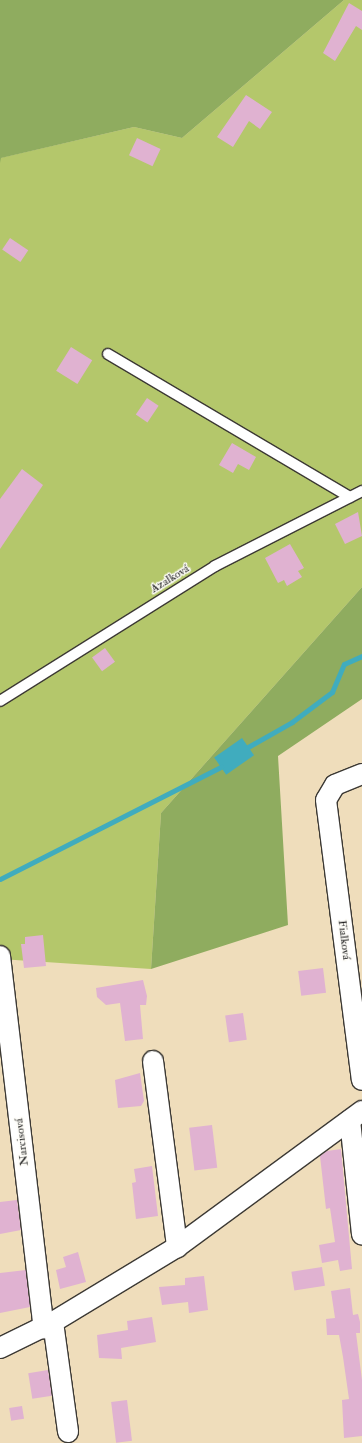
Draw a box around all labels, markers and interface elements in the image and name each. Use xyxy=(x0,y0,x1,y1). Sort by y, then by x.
street label: Azalková xyxy=(148,562,192,596)
street label: Fialková xyxy=(334,919,354,961)
street label: Narcisová xyxy=(12,1117,32,1167)

